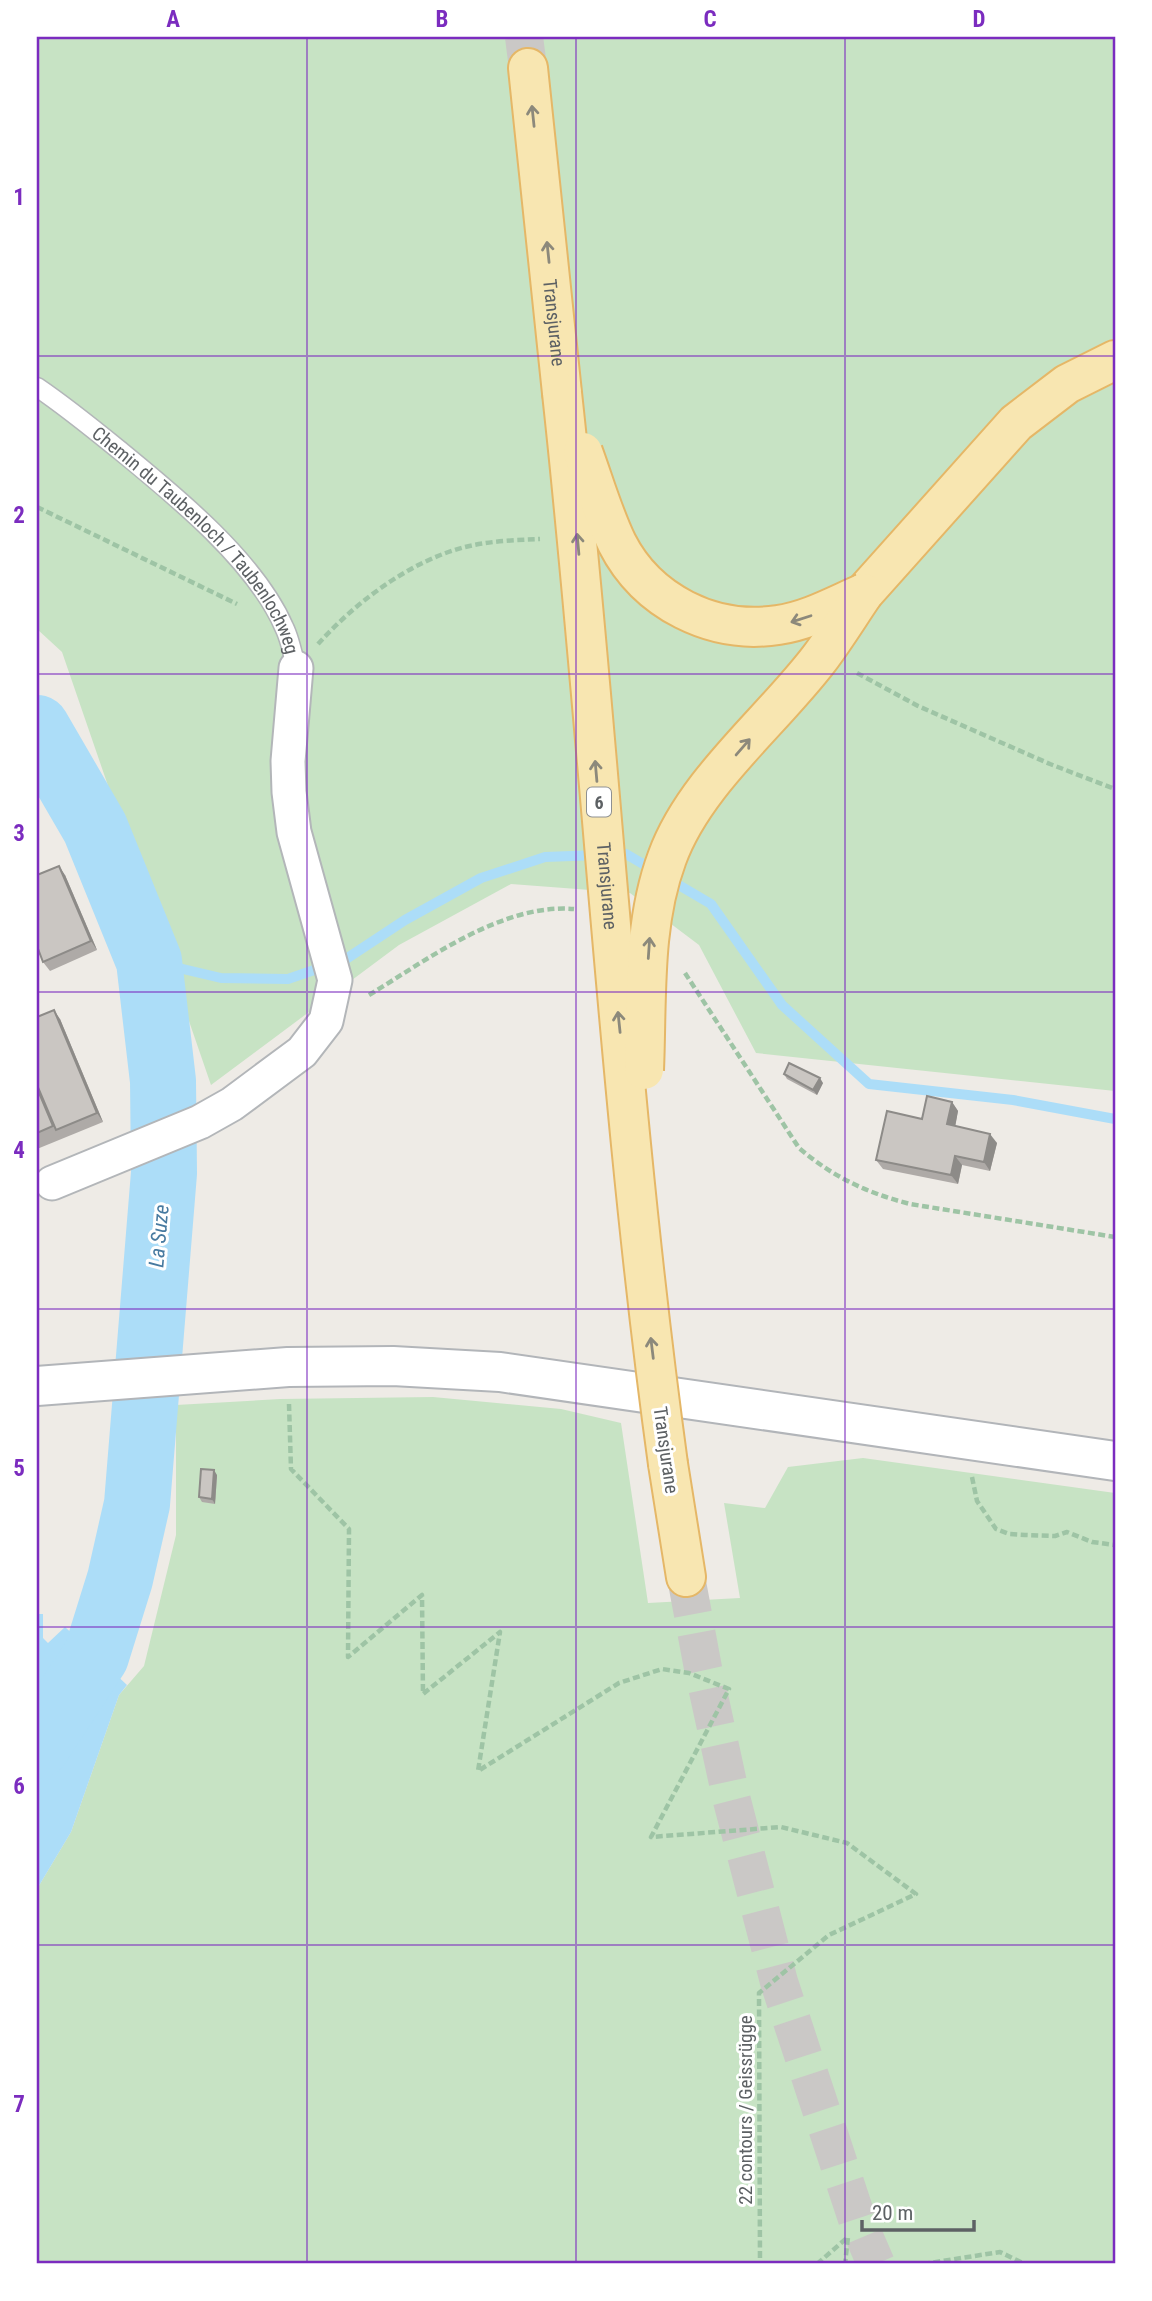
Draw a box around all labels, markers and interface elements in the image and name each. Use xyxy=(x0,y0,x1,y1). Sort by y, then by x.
text: A xyxy=(166,6,180,33)
text: B xyxy=(436,6,448,33)
text: C xyxy=(703,6,717,33)
text: D xyxy=(973,6,986,33)
one-way arrow xyxy=(526,105,539,128)
text: 1 xyxy=(13,184,25,211)
one-way arrow xyxy=(541,241,554,263)
street label: Transjurane xyxy=(539,278,571,368)
street label: Chemin du Taubenloch / Taubenlochweg xyxy=(88,421,304,656)
text: 2 xyxy=(13,502,25,529)
one-way arrow xyxy=(571,534,584,556)
one-way arrow xyxy=(790,613,812,626)
one-way arrow xyxy=(735,738,751,756)
one-way arrow xyxy=(589,760,602,783)
road number: 6 xyxy=(587,788,611,816)
text: 3 xyxy=(13,820,25,847)
street label: Transjurane xyxy=(592,841,623,931)
one-way arrow xyxy=(643,937,656,960)
one-way arrow xyxy=(613,1011,626,1034)
text: 4 xyxy=(13,1137,25,1164)
water label: La Suze xyxy=(144,1204,174,1268)
one-way arrow xyxy=(646,1337,659,1360)
street label: Transjurane xyxy=(649,1405,684,1495)
text: 5 xyxy=(13,1455,25,1482)
text: 6 xyxy=(13,1773,25,1800)
street label: 22 contours / Geissrügge xyxy=(734,2015,757,2205)
text: 7 xyxy=(13,2091,25,2118)
scale bar xyxy=(862,2189,974,2233)
text: 20 m xyxy=(872,2201,913,2225)

